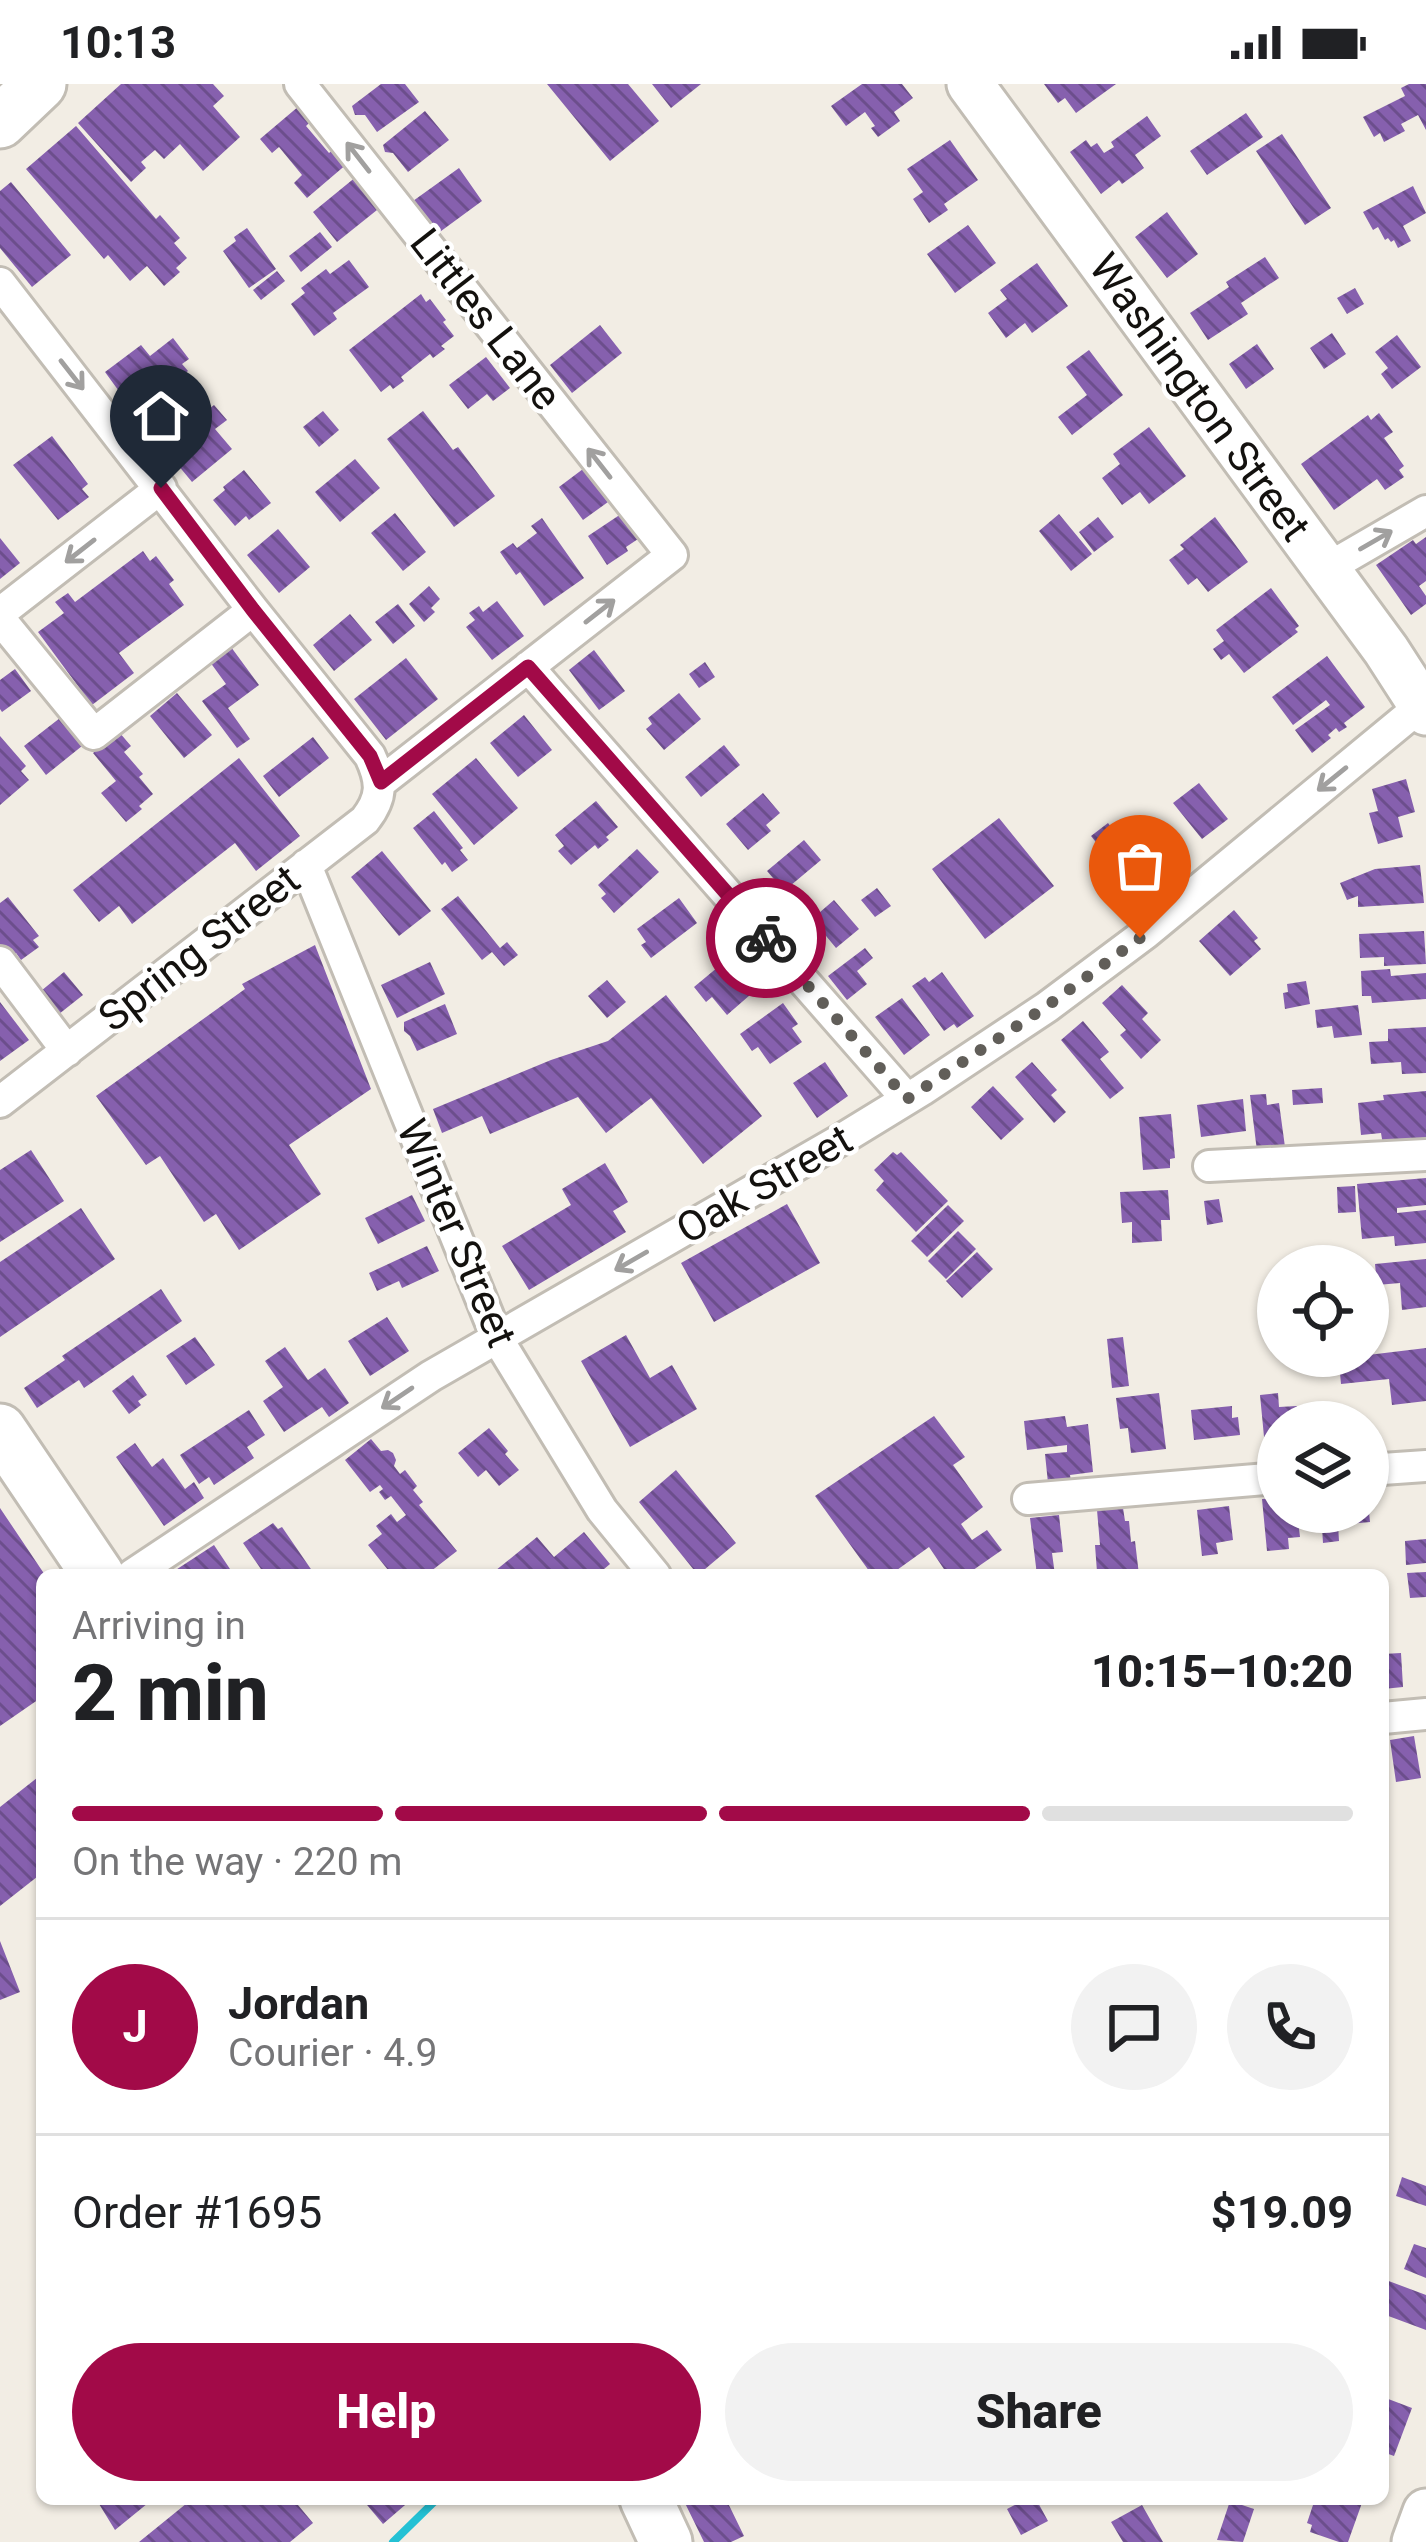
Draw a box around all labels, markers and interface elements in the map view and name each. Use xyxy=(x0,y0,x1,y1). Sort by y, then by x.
text: 10:13 xyxy=(60,16,176,69)
one-way arrow xyxy=(345,141,372,173)
street label: Littles Lane xyxy=(400,219,572,419)
street label: Washington Street xyxy=(1079,244,1321,550)
one-way arrow xyxy=(58,358,85,390)
pin xyxy=(110,365,212,488)
icon: home xyxy=(128,383,194,449)
one-way arrow xyxy=(586,447,613,479)
one-way arrow xyxy=(1358,527,1393,551)
one-way arrow xyxy=(65,537,97,564)
one-way arrow xyxy=(583,599,616,624)
one-way arrow xyxy=(1316,765,1348,792)
pin xyxy=(1089,815,1191,938)
icon: bag xyxy=(1107,833,1173,899)
street label: Spring Street xyxy=(89,855,309,1041)
courier xyxy=(706,878,826,998)
icon: bike xyxy=(733,905,799,971)
street label: Winter Street xyxy=(387,1112,527,1354)
street label: Oak Street xyxy=(668,1114,860,1254)
map controls xyxy=(1257,1245,1389,1533)
button: locate xyxy=(1257,1245,1389,1377)
one-way arrow xyxy=(614,1249,649,1273)
one-way arrow xyxy=(381,1386,415,1411)
button: layers xyxy=(1257,1401,1389,1533)
text: Arriving in xyxy=(72,1603,246,1649)
text: 10:15–10:20 xyxy=(1091,1645,1353,1698)
text: 2 min xyxy=(72,1648,269,1739)
text: On the way · 220 m xyxy=(72,1839,403,1885)
button: chat xyxy=(1071,1964,1197,2090)
button: phone xyxy=(1227,1964,1353,2090)
text: Jordan xyxy=(228,1977,369,2030)
text: J xyxy=(122,2000,148,2053)
text: Courier · 4.9 xyxy=(228,2030,437,2076)
text: Order #1695 xyxy=(72,2186,322,2239)
text: $19.09 xyxy=(1211,2186,1353,2239)
button: Help xyxy=(72,2343,701,2481)
button: Share xyxy=(725,2343,1353,2481)

